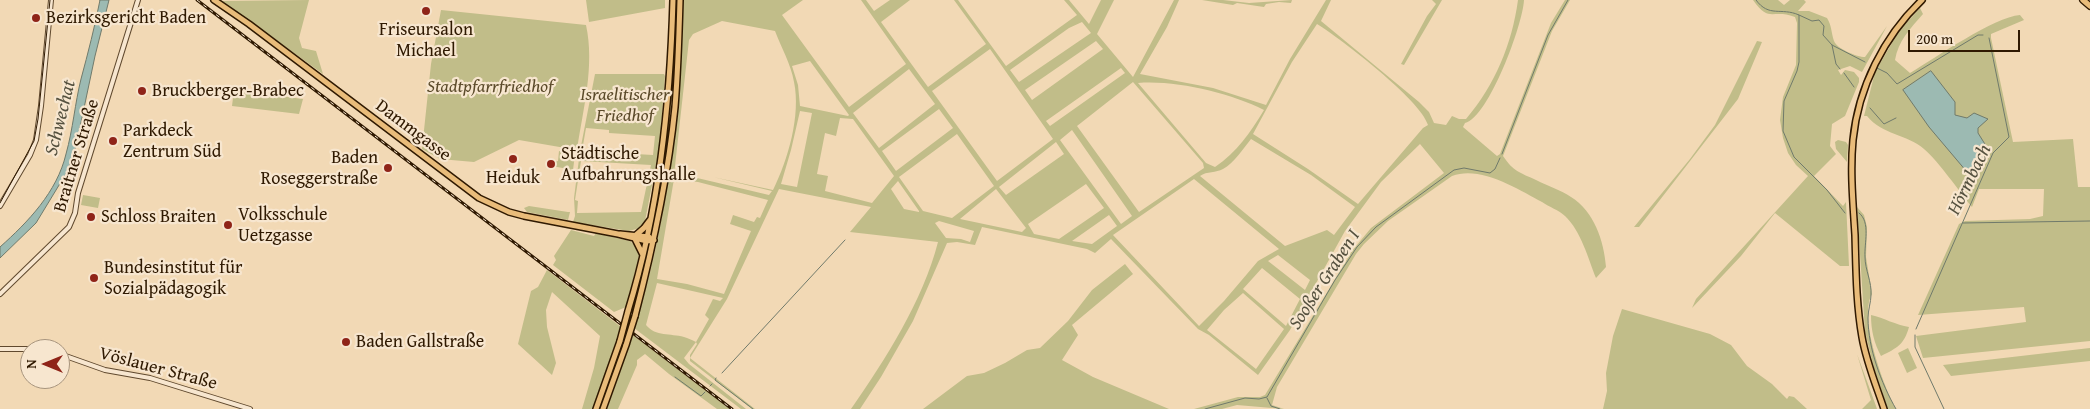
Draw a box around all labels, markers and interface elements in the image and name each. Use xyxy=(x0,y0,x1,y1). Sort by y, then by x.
marker: Friseursalon Michael xyxy=(420,5,432,17)
place label: Bezirksgericht Baden xyxy=(46,7,206,29)
marker: Bezirksgericht Baden xyxy=(30,12,42,24)
place label: Friseursalon Michael xyxy=(379,19,473,62)
scale bar xyxy=(1910,20,2022,52)
text: 200 m xyxy=(1916,28,1953,49)
park label: Stadtpfarrfriedhof xyxy=(427,76,553,98)
water label: Schwechat xyxy=(41,78,81,158)
place label: Bruckberger-Brabec xyxy=(152,80,304,102)
park label: Israelitischer Friedhof xyxy=(580,84,670,126)
marker: Bruckberger-Brabec xyxy=(136,85,148,97)
street label: Dammgasse xyxy=(371,96,455,166)
street label: Braitner Straße xyxy=(50,97,104,215)
place label: Parkdeck Zentrum Süd xyxy=(123,120,221,162)
marker: Parkdeck Zentrum Süd xyxy=(107,135,119,147)
water label: Hörmbach xyxy=(1943,141,1997,219)
place label: Städtische Aufbahrungshalle xyxy=(561,143,696,186)
place label: Baden Roseggerstraße xyxy=(261,147,378,190)
marker: Heiduk xyxy=(507,153,519,165)
marker: Städtische Aufbahrungshalle xyxy=(545,158,557,170)
marker: Baden Roseggerstraße xyxy=(382,162,394,174)
place label: Heiduk xyxy=(486,167,540,189)
place label: Volksschule Uetzgasse xyxy=(238,204,327,246)
place label: Schloss Braiten xyxy=(101,206,216,228)
marker: Schloss Braiten xyxy=(85,211,97,223)
marker: Volksschule Uetzgasse xyxy=(222,219,234,231)
water label: Sooßer Graben I xyxy=(1284,226,1366,334)
place label: Bundesinstitut für Sozialpädagogik xyxy=(104,257,242,300)
marker: Bundesinstitut für Sozialpädagogik xyxy=(88,272,100,284)
place label: Baden Gallstraße xyxy=(356,331,484,353)
marker: Baden Gallstraße xyxy=(340,336,352,348)
north arrow xyxy=(20,339,70,389)
street label: Vöslauer Straße xyxy=(97,343,219,395)
text: N xyxy=(21,359,41,369)

